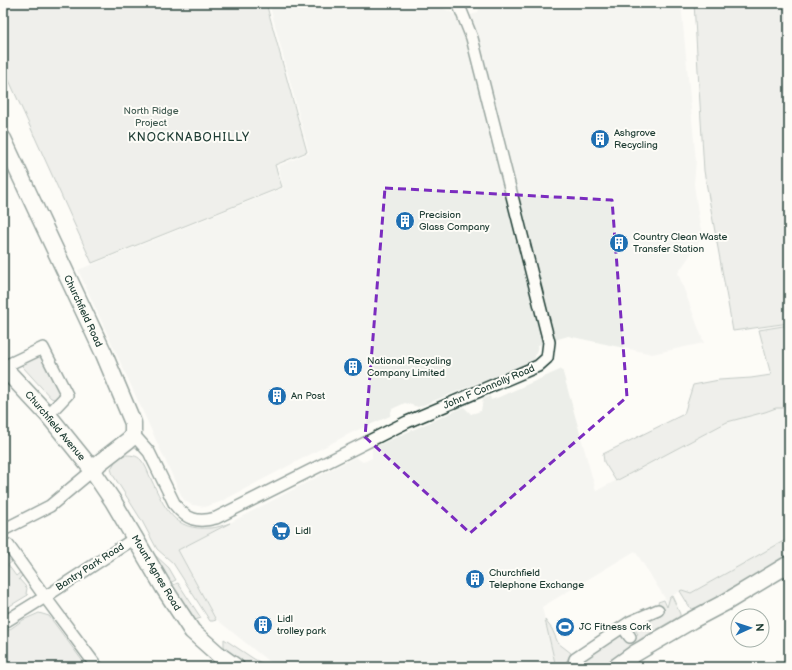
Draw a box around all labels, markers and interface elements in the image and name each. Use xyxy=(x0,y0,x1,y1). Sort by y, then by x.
park label: North Ridge Project xyxy=(123,105,179,129)
place label: Ashgrove Recycling xyxy=(614,127,658,151)
building icon: Ashgrove Recycling xyxy=(589,128,611,150)
district label: KNOCKNABOHILLY xyxy=(128,130,250,145)
place label: Precision Glass Company xyxy=(419,209,490,233)
building icon: Precision Glass Company xyxy=(394,210,416,232)
place label: Country Clean Waste Transfer Station xyxy=(633,231,727,255)
building icon: Country Clean Waste Transfer Station xyxy=(608,232,630,254)
street label: Churchfield Road xyxy=(61,273,105,349)
place label: National Recycling Company Limited xyxy=(367,355,452,379)
building icon: National Recycling Company Limited xyxy=(342,356,364,378)
street label: John F Connolly Road xyxy=(441,362,537,412)
building icon: An Post xyxy=(266,385,288,407)
street label: Churchfield Avenue xyxy=(22,389,88,463)
place label: An Post xyxy=(291,390,325,402)
supermarket icon: Lidl xyxy=(270,520,292,542)
place label: Lidl xyxy=(295,525,311,537)
street label: Mount Agnes Road xyxy=(129,533,183,613)
street label: Bantry Park Road xyxy=(54,540,127,594)
place label: Churchfield Telephone Exchange xyxy=(489,567,584,591)
building icon: Churchfield Telephone Exchange xyxy=(464,568,486,590)
north arrow xyxy=(730,608,770,648)
place label: Lidl trolley park xyxy=(277,613,326,637)
building icon: Lidl trolley park xyxy=(252,614,274,636)
sports icon: JC Fitness Cork xyxy=(554,616,576,638)
place label: JC Fitness Cork xyxy=(579,621,651,633)
text: N xyxy=(753,623,766,632)

